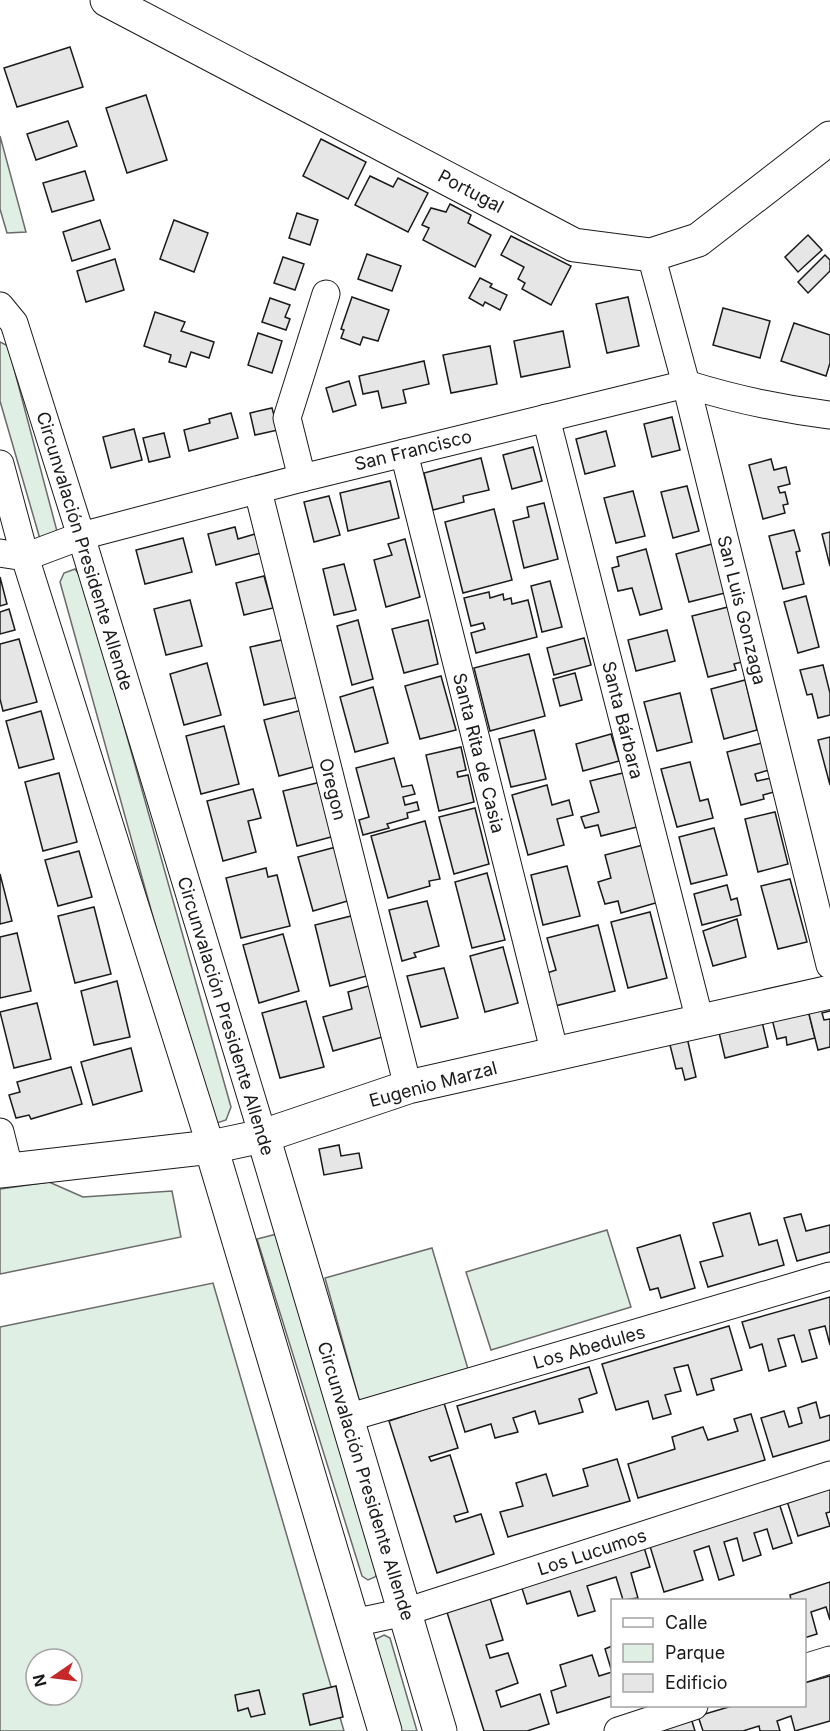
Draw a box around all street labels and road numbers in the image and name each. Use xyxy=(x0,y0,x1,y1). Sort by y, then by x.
street label: Portugal xyxy=(435,165,507,217)
street label: Circunvalación Presidente Allende xyxy=(32,409,138,693)
street label: San Francisco xyxy=(352,425,474,475)
street label: San Luis Gonzaga xyxy=(713,533,771,687)
street label: Santa Bárbara xyxy=(598,659,648,781)
street label: Santa Rita de Casia xyxy=(449,671,509,835)
street label: Oregon xyxy=(315,756,351,822)
street label: Circunvalación Presidente Allende xyxy=(173,874,279,1158)
street label: Eugenio Marzal xyxy=(367,1057,499,1111)
street label: Los Abedules xyxy=(531,1321,647,1373)
street label: Circunvalación Presidente Allende xyxy=(313,1339,419,1623)
street label: Los Lucumos xyxy=(535,1525,649,1579)

